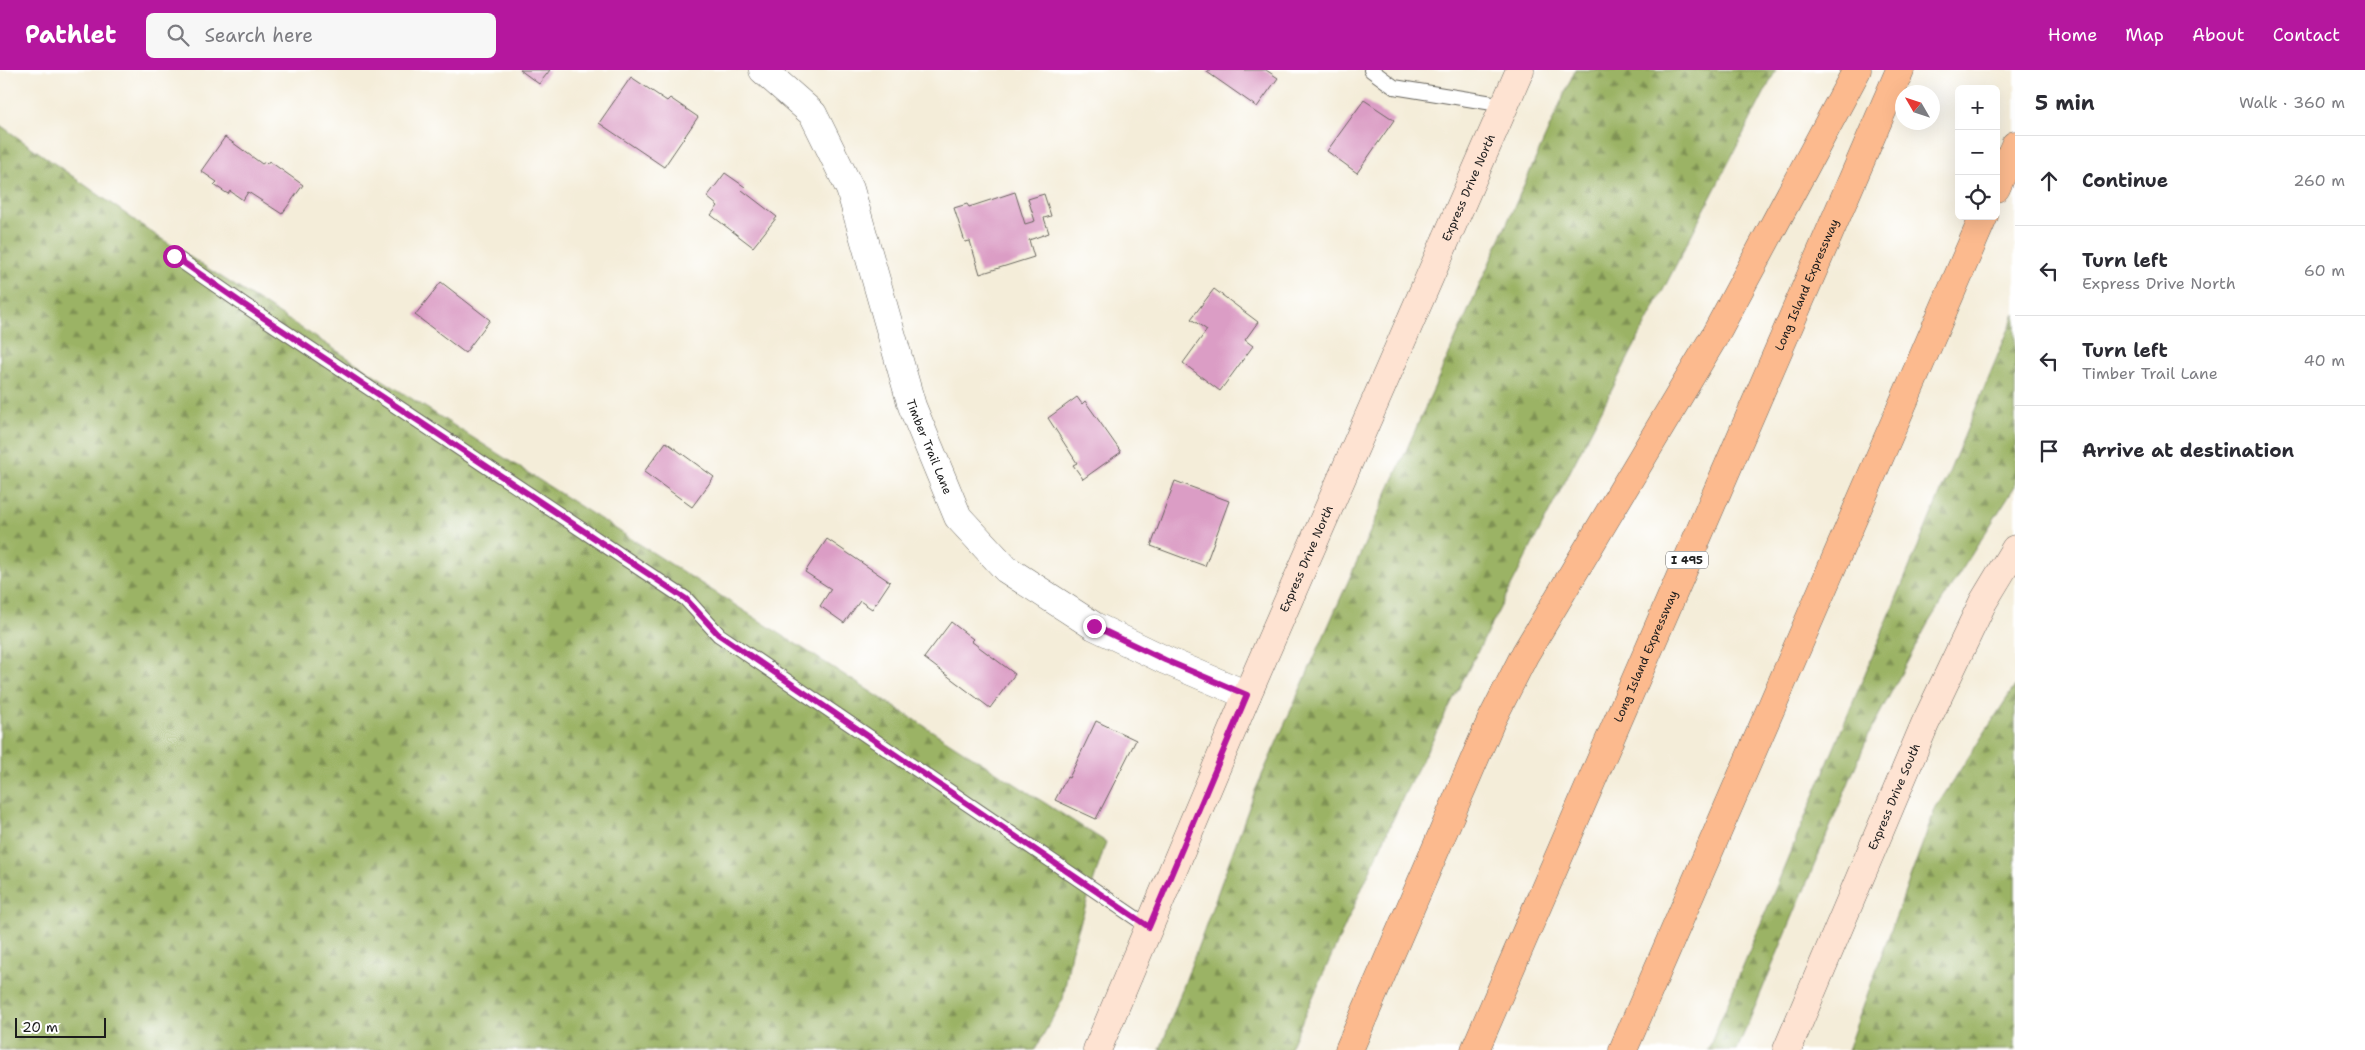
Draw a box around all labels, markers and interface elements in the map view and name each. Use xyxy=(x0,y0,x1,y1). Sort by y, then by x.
search box xyxy=(146,13,496,58)
text: Pathlet xyxy=(25,19,116,51)
icon: search xyxy=(164,21,192,49)
text: Search here xyxy=(204,23,313,48)
text: Home xyxy=(2048,23,2097,47)
text: Map xyxy=(2125,23,2164,47)
text: About xyxy=(2192,23,2245,47)
text: Contact xyxy=(2273,23,2340,47)
north arrow xyxy=(1895,85,1940,130)
map controls xyxy=(1955,85,2000,220)
button: + xyxy=(1955,85,2000,130)
text: 5 min xyxy=(2035,89,2095,117)
text: Walk · 360 m xyxy=(2239,92,2345,113)
button: − xyxy=(1955,130,2000,175)
street label: Express Drive North xyxy=(1438,132,1499,244)
icon: ahead xyxy=(2035,167,2063,195)
text: Continue xyxy=(2082,168,2168,193)
text: 260 m xyxy=(2293,170,2345,191)
button: locate xyxy=(1955,175,2000,220)
street label: Long Island Expressway xyxy=(1771,216,1843,353)
route start xyxy=(163,245,186,268)
text: Turn left xyxy=(2082,248,2168,273)
icon: left xyxy=(2035,257,2063,285)
text: 60 m xyxy=(2304,260,2345,281)
text: Express Drive North xyxy=(2082,273,2236,294)
text: Turn left xyxy=(2082,338,2168,363)
icon: left xyxy=(2035,347,2063,375)
text: 40 m xyxy=(2303,350,2345,371)
text: Timber Trail Lane xyxy=(2082,363,2218,384)
street label: Timber Trail Lane xyxy=(902,397,956,497)
icon: arrive xyxy=(2035,437,2063,465)
text: Arrive at destination xyxy=(2082,438,2294,463)
street label: Express Drive North xyxy=(1276,503,1337,615)
road number: I 495 xyxy=(1666,552,1708,568)
street label: Long Island Expressway xyxy=(1610,588,1681,725)
route end xyxy=(1083,615,1106,638)
street label: Express Drive South xyxy=(1864,741,1924,853)
scale bar xyxy=(15,1015,106,1038)
text: 20 m xyxy=(22,1018,58,1036)

